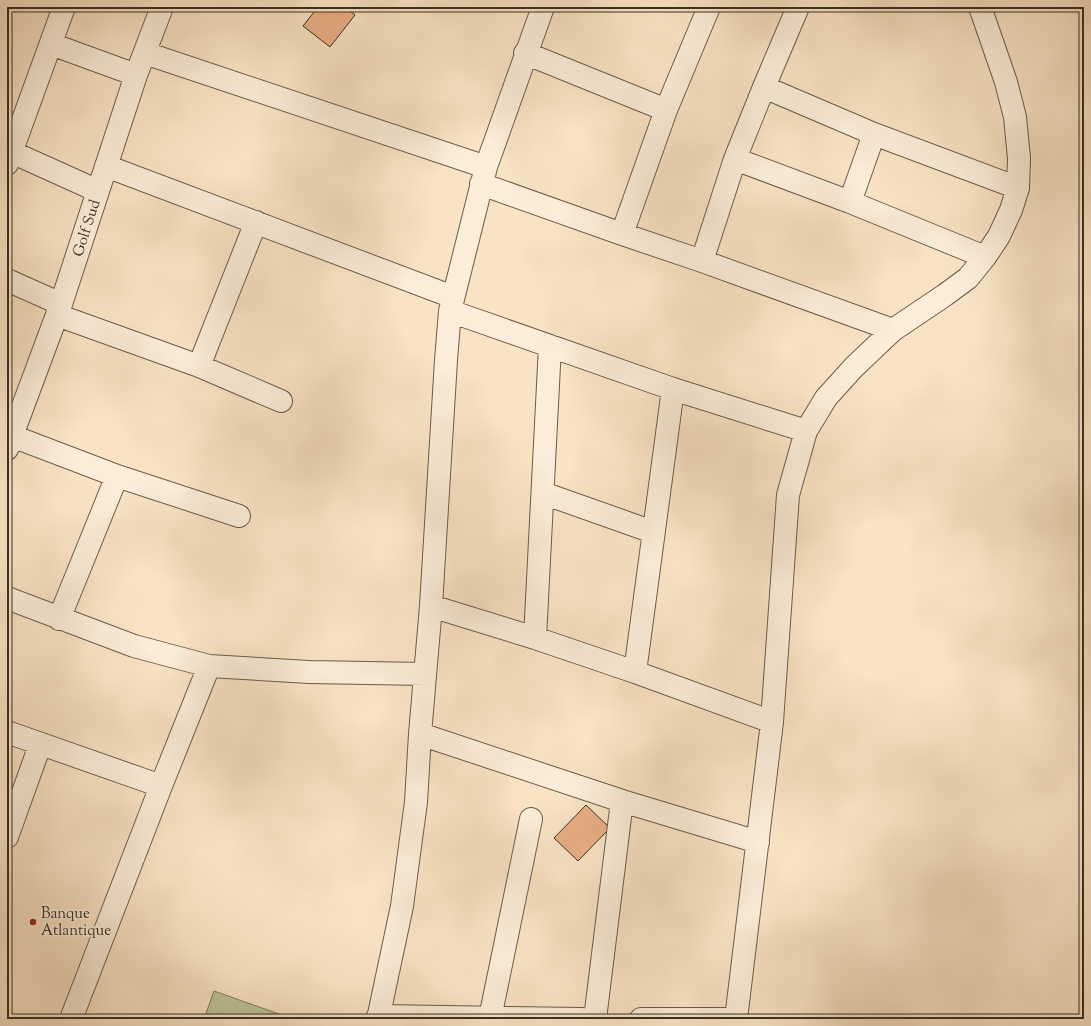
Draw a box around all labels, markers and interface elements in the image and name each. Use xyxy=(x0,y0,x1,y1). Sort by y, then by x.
street label: Golf Sud xyxy=(68,197,107,260)
place label: Banque Atlantique xyxy=(41,904,111,942)
marker: Banque Atlantique xyxy=(28,917,38,927)

